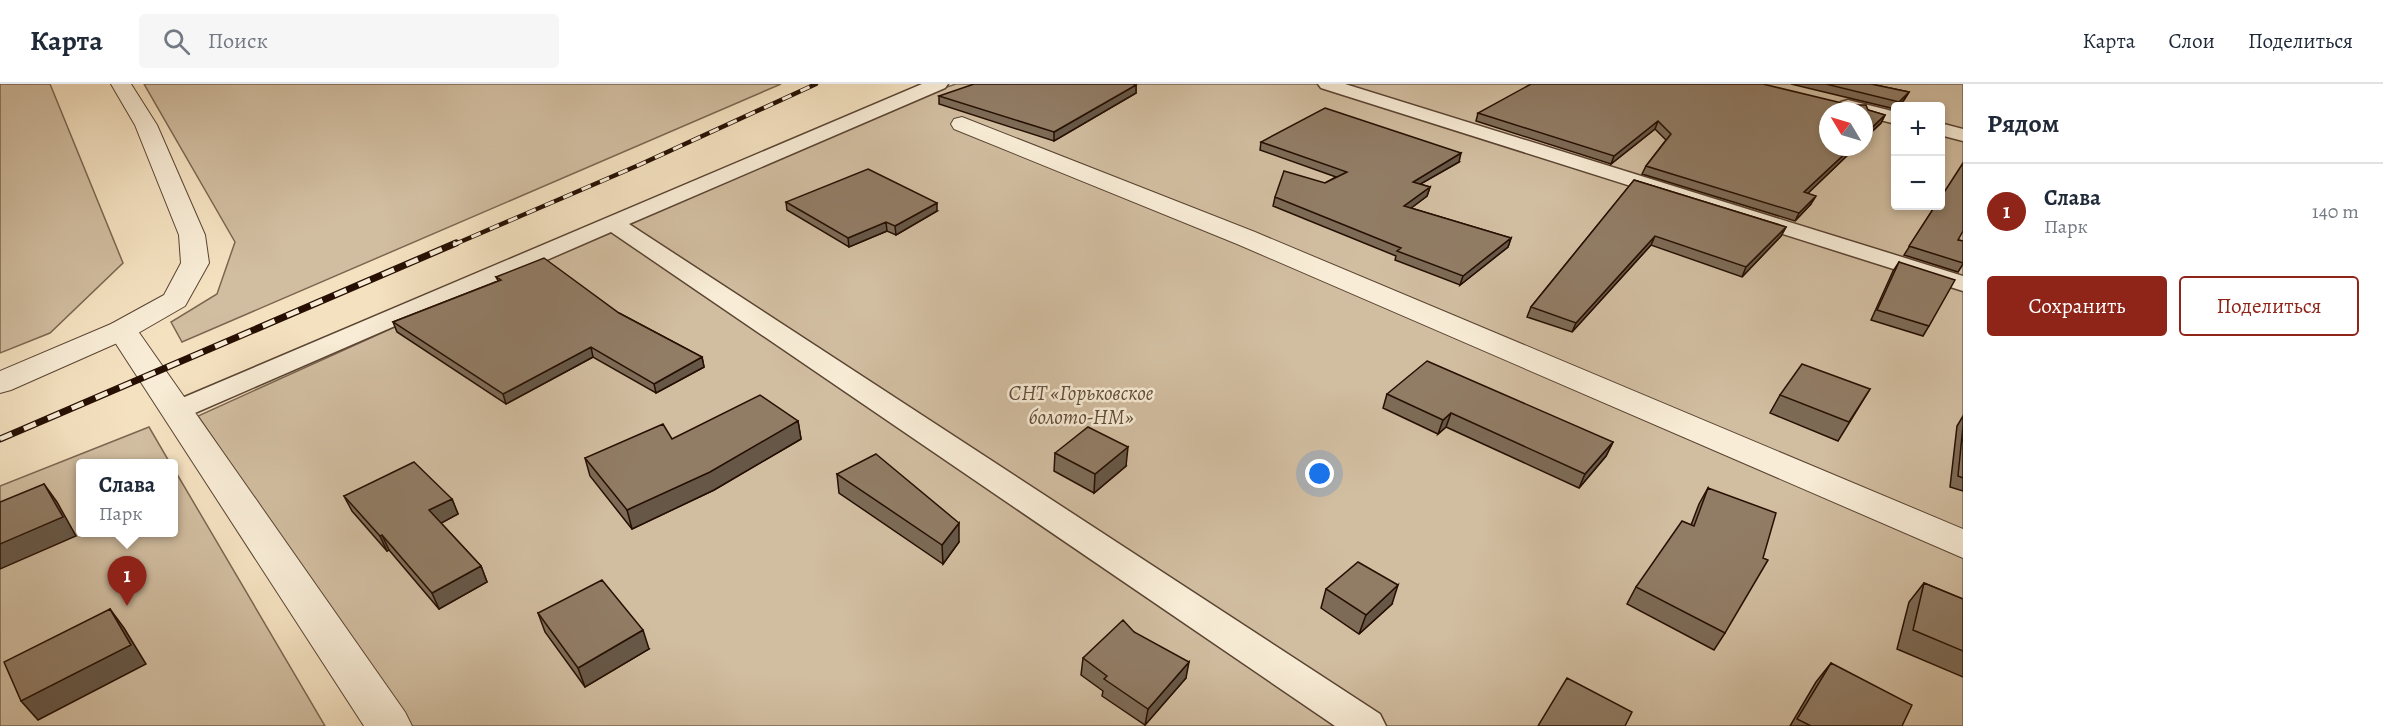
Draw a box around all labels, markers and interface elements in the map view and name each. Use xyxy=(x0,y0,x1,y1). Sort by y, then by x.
search box xyxy=(139,14,559,68)
text: Карта xyxy=(30,22,103,60)
icon: search xyxy=(160,25,193,58)
text: Поиск xyxy=(208,26,268,56)
text: Карта xyxy=(2082,27,2135,55)
text: Слои xyxy=(2168,27,2215,55)
text: Поделиться xyxy=(2248,27,2353,55)
north arrow xyxy=(1819,102,1873,156)
map controls xyxy=(1891,102,1945,210)
button: + xyxy=(1891,102,1945,156)
text: Рядом xyxy=(1987,106,2059,141)
button: − xyxy=(1891,156,1945,210)
text: Слава xyxy=(2044,183,2101,213)
text: 1 xyxy=(2003,198,2010,225)
text: 140 m xyxy=(2312,198,2359,225)
text: Парк xyxy=(2044,213,2088,240)
button: Сохранить xyxy=(1987,276,2167,336)
button: Поделиться xyxy=(2179,276,2359,336)
park label: СНТ «Горьковское болото-НМ» xyxy=(1009,379,1154,431)
popup xyxy=(76,459,178,537)
your location xyxy=(1305,459,1334,488)
text: Слава xyxy=(99,470,155,500)
text: Парк xyxy=(99,500,143,527)
pin: 1 xyxy=(108,556,146,606)

